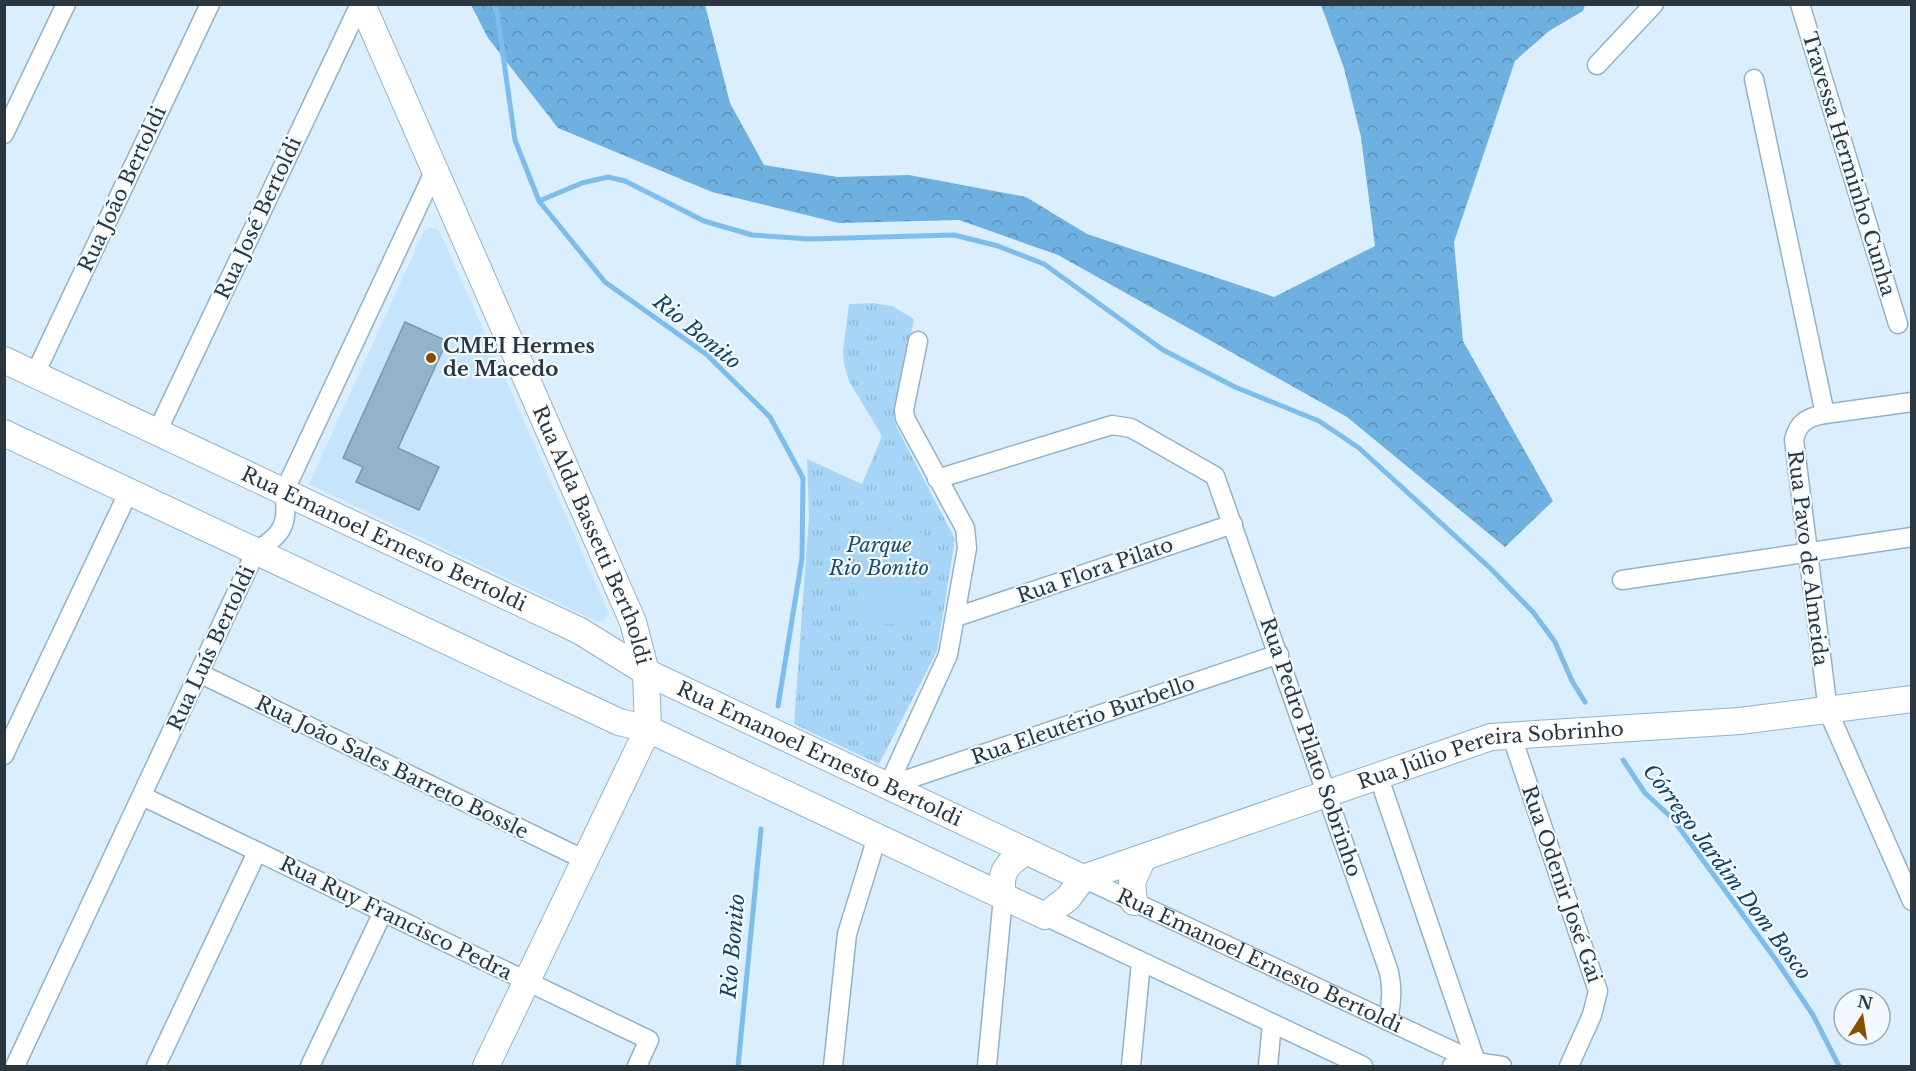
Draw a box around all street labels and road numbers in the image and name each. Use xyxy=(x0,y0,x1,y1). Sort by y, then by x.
street label: Travessa Herminho Cunha xyxy=(1797,29,1901,300)
street label: Rua João Bertoldi xyxy=(73,102,171,276)
street label: Rua José Bertoldi xyxy=(210,133,306,303)
street label: Rua Alda Bassetti Bertholdi xyxy=(528,402,656,667)
street label: Rua Pavo de Almeida xyxy=(1783,449,1833,668)
street label: Rua Emanoel Ernesto Bertoldi xyxy=(238,461,531,616)
street label: Rua Flora Pilato xyxy=(1014,532,1176,608)
street label: Rua Luís Bertoldi xyxy=(162,562,260,734)
street label: Rua Pedro Pilato Sobrinho xyxy=(1255,614,1367,880)
street label: Rua Eleutério Burbello xyxy=(968,670,1198,770)
street label: Rua Emanoel Ernesto Bertoldi xyxy=(673,676,966,831)
street label: Rua João Sales Barreto Bossle xyxy=(252,690,532,844)
street label: Rua Júlio Pereira Sobrinho xyxy=(1354,716,1624,794)
street label: Rua Odenir José Gai xyxy=(1517,782,1607,986)
street label: Rua Ruy Francisco Pedra xyxy=(276,851,517,985)
street label: Rua Emanoel Ernesto Bertoldi xyxy=(1113,884,1406,1038)

